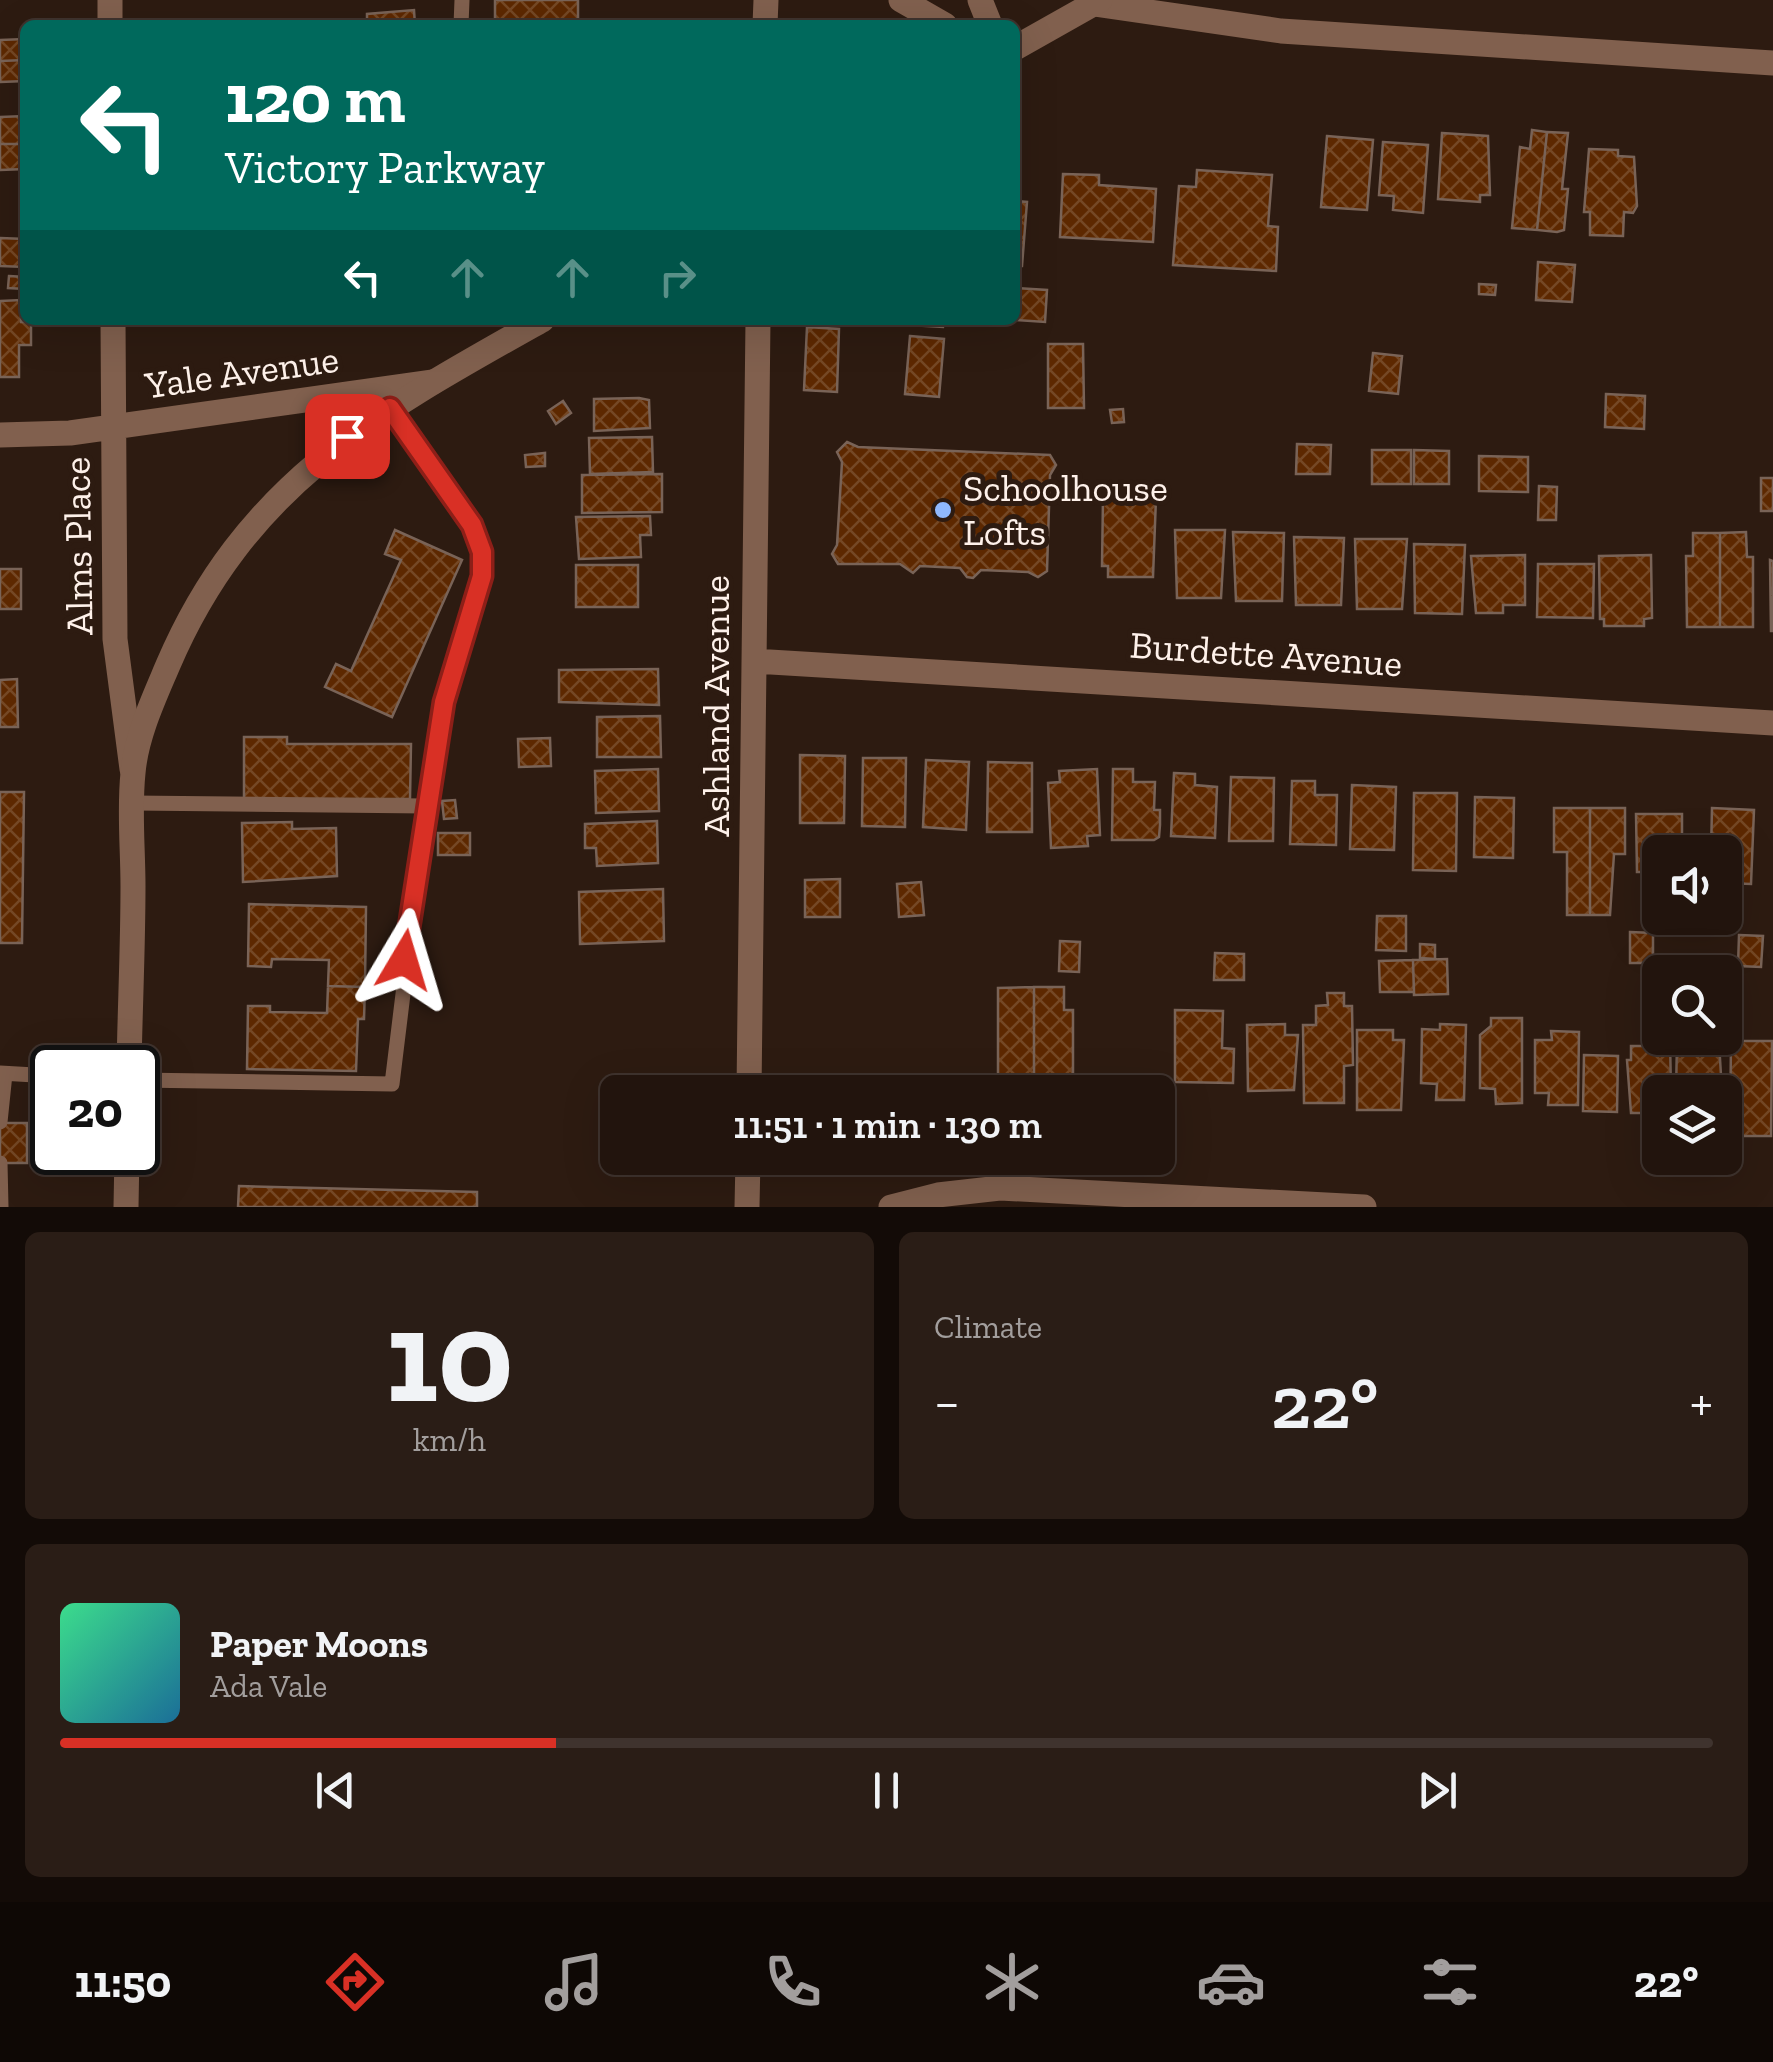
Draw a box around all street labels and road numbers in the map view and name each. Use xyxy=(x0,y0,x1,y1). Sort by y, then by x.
street label: Yale Avenue xyxy=(141,336,342,408)
street label: Alms Place xyxy=(53,456,103,636)
street label: Ashland Avenue xyxy=(693,575,739,837)
street label: Burdette Avenue xyxy=(1128,622,1404,686)

